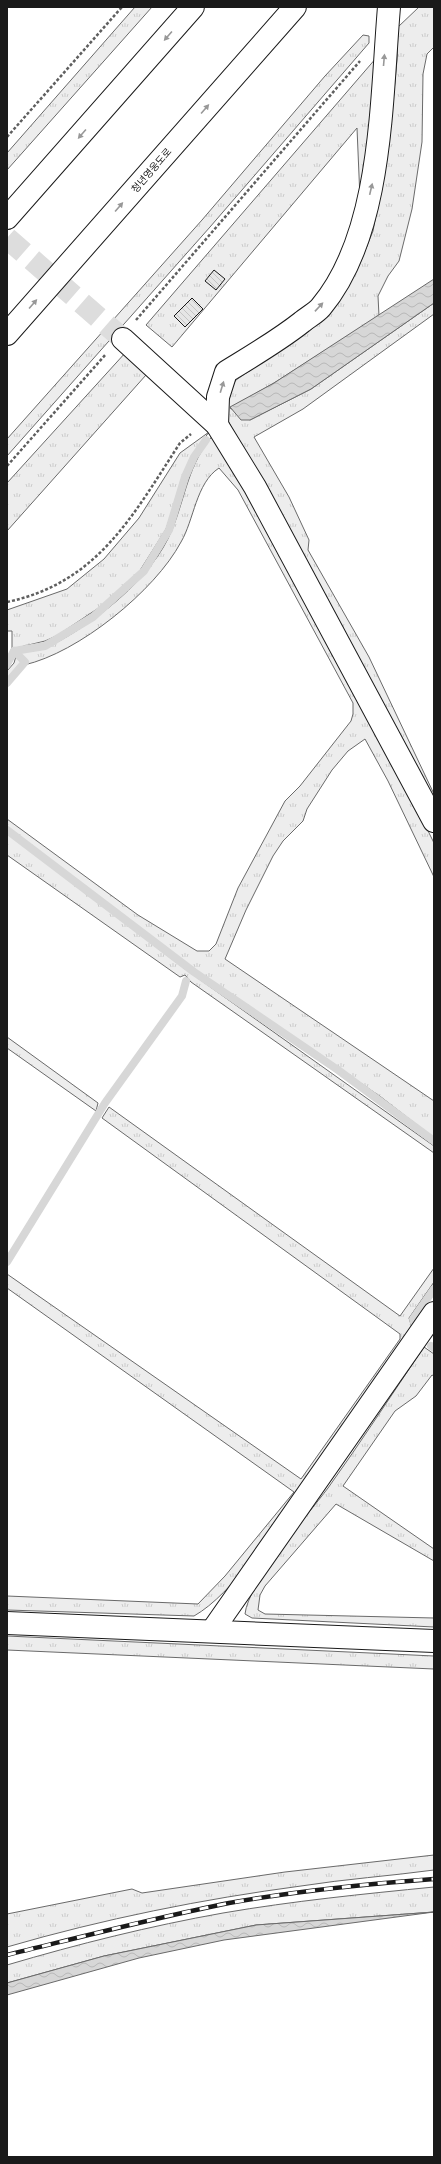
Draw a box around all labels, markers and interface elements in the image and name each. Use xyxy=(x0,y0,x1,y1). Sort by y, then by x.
one-way arrow xyxy=(163,31,172,41)
one-way arrow xyxy=(381,54,388,66)
one-way arrow xyxy=(200,104,209,115)
one-way arrow xyxy=(77,128,86,139)
street label: 청년영웅도로 xyxy=(128,145,174,195)
one-way arrow xyxy=(368,183,374,195)
one-way arrow xyxy=(114,202,123,212)
one-way arrow xyxy=(28,299,37,310)
one-way arrow xyxy=(315,302,324,312)
one-way arrow xyxy=(219,381,225,393)

